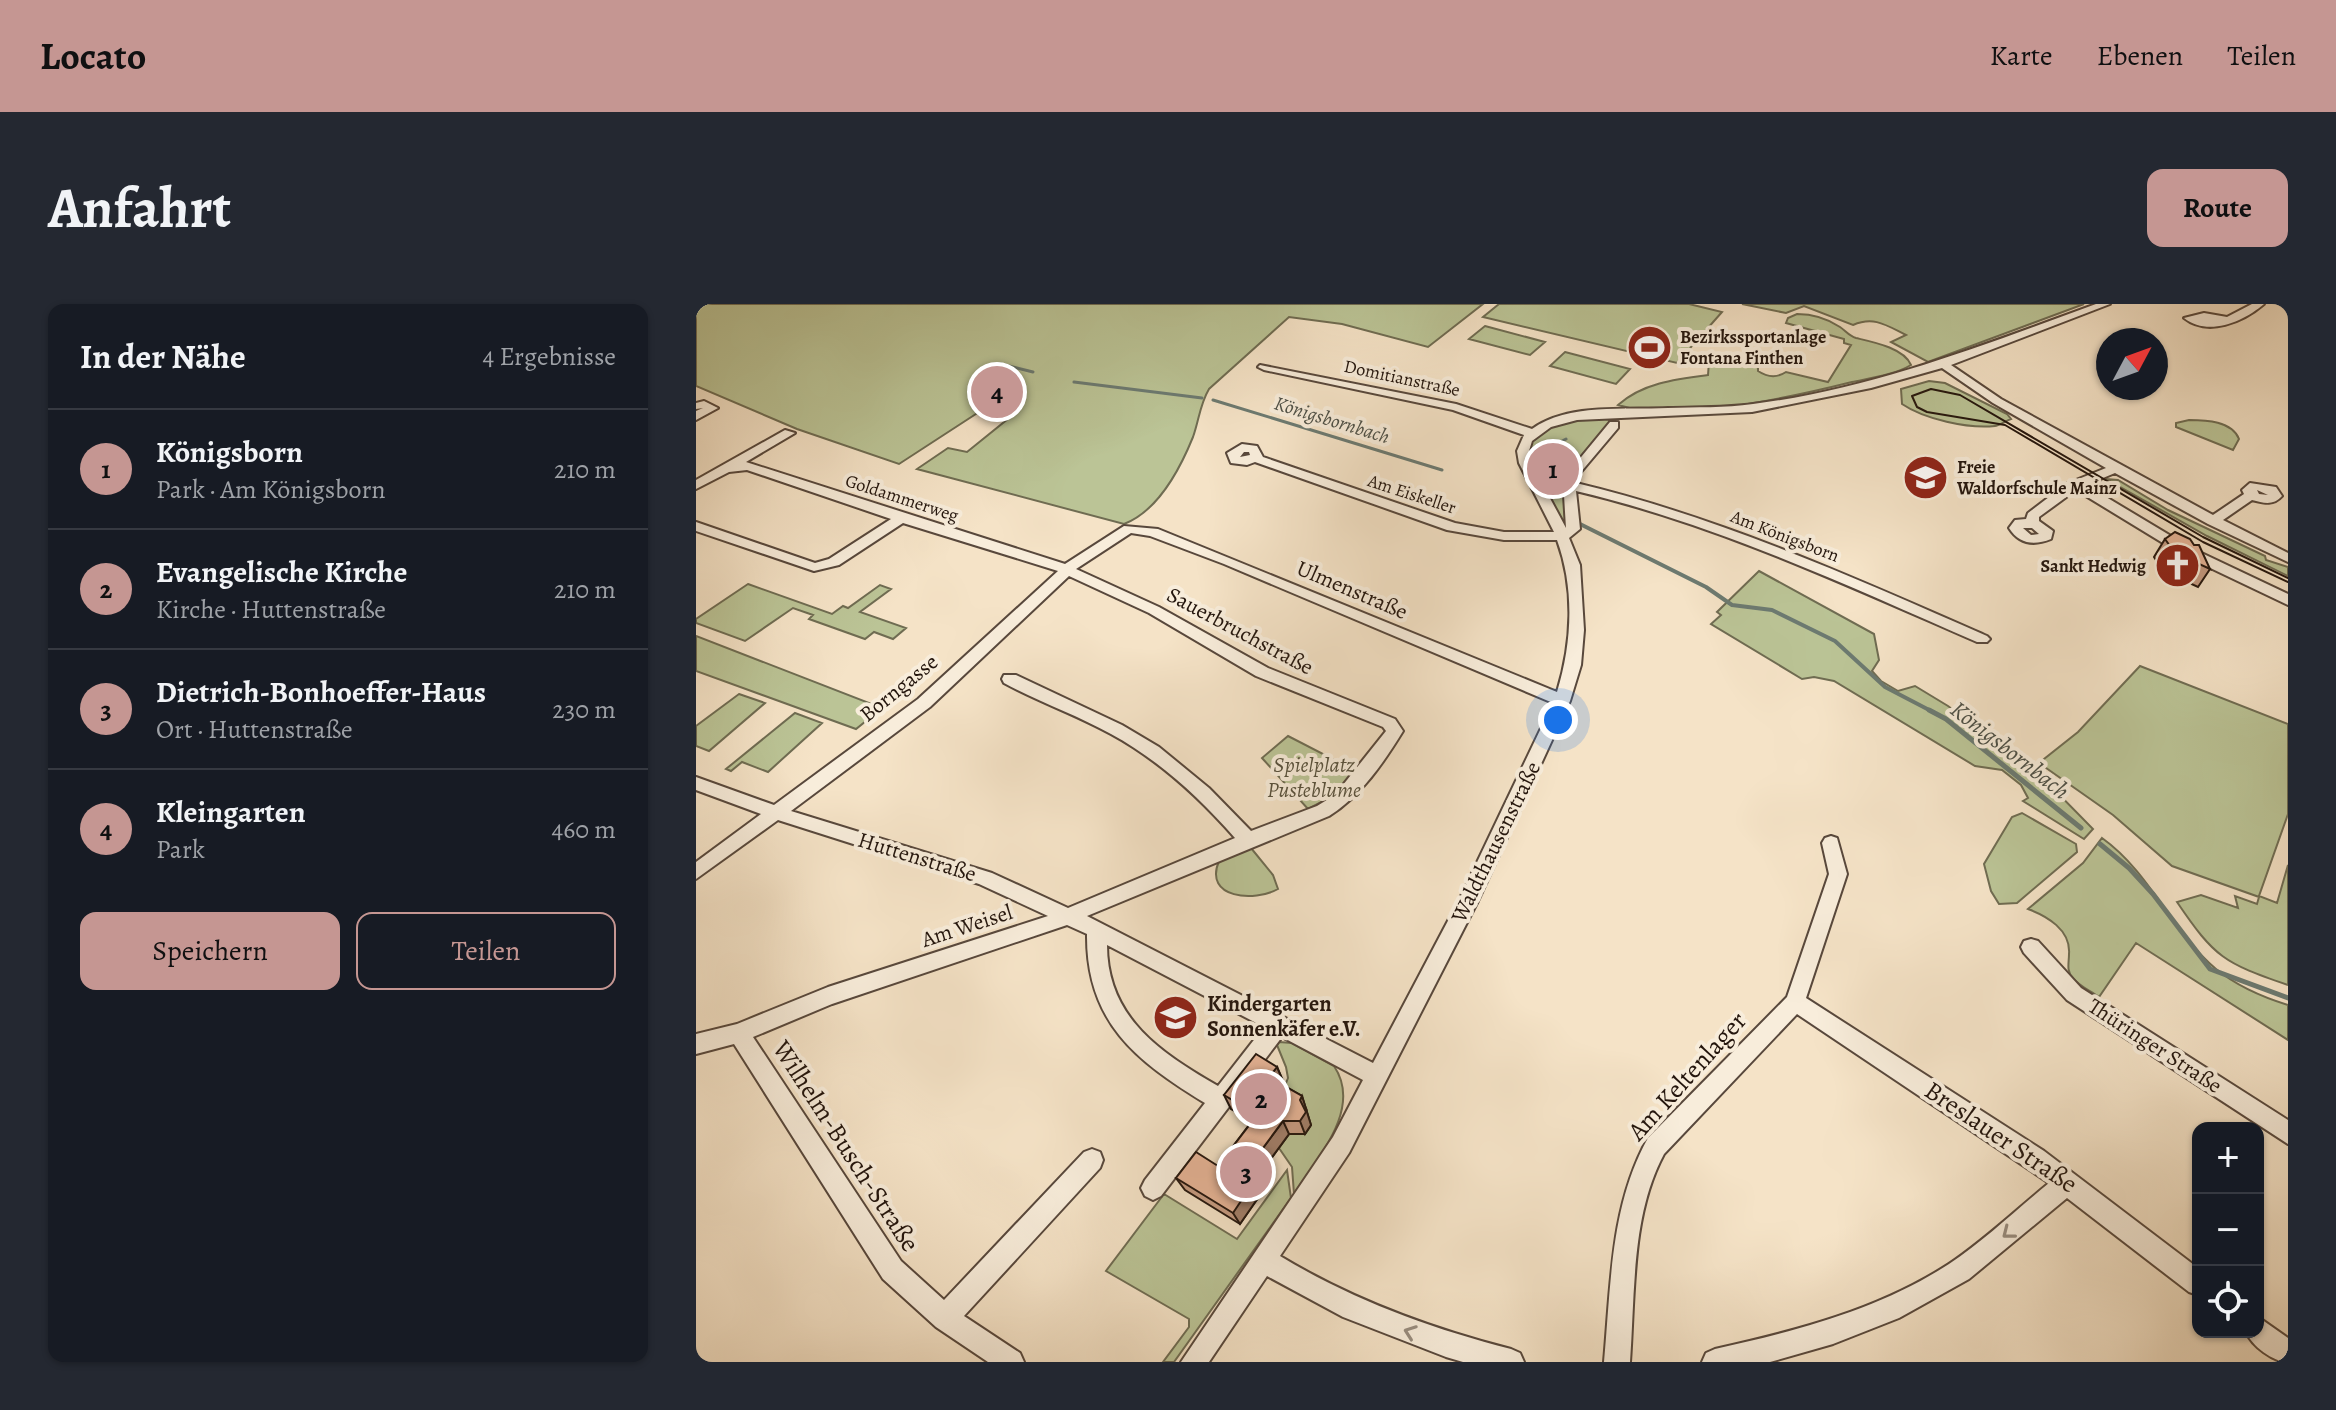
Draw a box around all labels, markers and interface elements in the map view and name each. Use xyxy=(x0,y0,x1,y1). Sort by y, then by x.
text: Locato xyxy=(40,30,146,82)
text: Karte xyxy=(1990,37,2053,75)
text: Ebenen xyxy=(2097,37,2183,75)
text: Teilen xyxy=(2227,37,2296,75)
button: Route xyxy=(2147,169,2288,247)
text: Anfahrt xyxy=(48,170,231,246)
sports icon: Bezirkssportanlage Fontana Finthen xyxy=(1625,323,1673,371)
place label: Bezirkssportanlage Fontana Finthen xyxy=(1680,325,1826,370)
north arrow xyxy=(2096,328,2168,400)
text: In der Nähe xyxy=(80,333,246,380)
text: 4 Ergebnisse xyxy=(483,339,616,374)
street label: Domitianstraße xyxy=(1342,354,1462,402)
pin: 4 xyxy=(971,362,1023,422)
water label: Königsbornbach xyxy=(1271,390,1393,450)
text: Königsborn xyxy=(156,432,303,472)
pin: 1 xyxy=(1527,439,1579,499)
text: 1 xyxy=(101,452,111,487)
text: 210 m xyxy=(554,452,616,487)
school or university icon: Freie Waldorfschule Mainz xyxy=(1902,453,1950,501)
place label: Freie Waldorfschule Mainz xyxy=(1956,455,2117,500)
street label: Goldammerweg xyxy=(842,468,962,528)
street label: Am Eiskeller xyxy=(1364,468,1459,520)
text: Park · Am Königsborn xyxy=(156,472,386,507)
street label: Am Königsborn xyxy=(1726,504,1843,568)
church icon: Sankt Hedwig xyxy=(2153,542,2201,590)
text: Evangelische Kirche xyxy=(156,552,407,592)
street label: Ulmenstraße xyxy=(1292,553,1412,627)
place label: Sankt Hedwig xyxy=(2041,554,2147,578)
text: 2 xyxy=(100,572,112,607)
text: 210 m xyxy=(554,572,616,607)
street label: Sauerbruchstraße xyxy=(1162,580,1318,682)
text: Kirche · Huttenstraße xyxy=(156,592,386,627)
street label: Borngasse xyxy=(853,647,945,729)
text: Dietrich-Bonhoeffer-Haus xyxy=(156,672,486,712)
text: 3 xyxy=(100,692,112,727)
text: 230 m xyxy=(552,692,616,727)
water label: Königsbornbach xyxy=(1944,693,2076,807)
your location xyxy=(1538,700,1578,740)
text: Ort · Huttenstraße xyxy=(156,712,353,747)
park label: Spielplatz Pusteblume xyxy=(1267,750,1361,805)
street label: Waldthausenstraße xyxy=(1444,757,1548,928)
text: Kleingarten xyxy=(156,792,306,832)
text: 4 xyxy=(100,812,112,847)
text: 460 m xyxy=(552,812,616,847)
street label: Huttenstraße xyxy=(854,825,980,889)
text: Park xyxy=(156,832,205,867)
street label: Am Weisel xyxy=(917,897,1016,955)
button: Speichern xyxy=(80,912,340,990)
button: Teilen xyxy=(356,912,616,990)
place label: Kindergarten Sonnenkäfer e.V. xyxy=(1207,989,1361,1044)
street label: Thüringer Straße xyxy=(2082,991,2228,1101)
school or university icon: Kindergarten Sonnenkäfer e.V. xyxy=(1152,993,1200,1041)
street label: Am Keltenlager xyxy=(1619,1004,1754,1149)
street label: Wilhelm-Busch-Straße xyxy=(764,1033,928,1258)
pin: 2 xyxy=(1235,1069,1287,1129)
street label: Breslauer Straße xyxy=(1918,1073,2084,1201)
map controls xyxy=(2192,1122,2264,1338)
button: + xyxy=(2192,1122,2264,1194)
pin: 3 xyxy=(1220,1142,1272,1202)
button: − xyxy=(2192,1194,2264,1266)
one-way arrow xyxy=(2002,1223,2017,1237)
button: locate xyxy=(2192,1266,2264,1338)
one-way arrow xyxy=(1404,1325,1418,1342)

